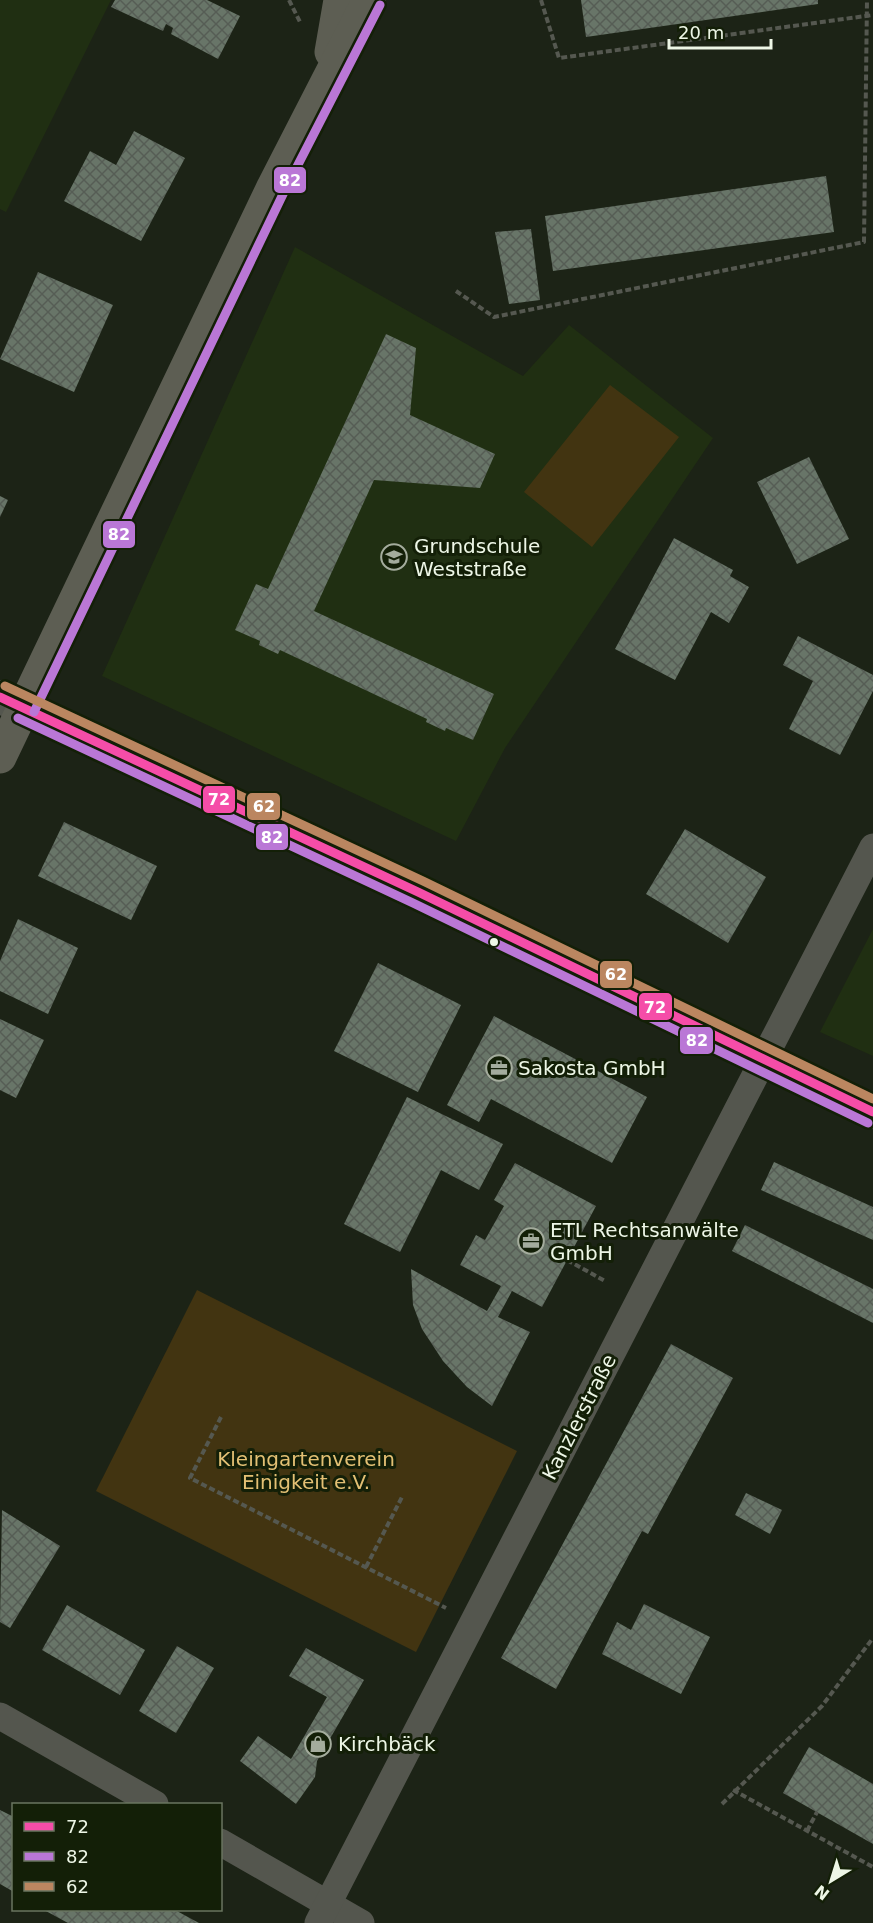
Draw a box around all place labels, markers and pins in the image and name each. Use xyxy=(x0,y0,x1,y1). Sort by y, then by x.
place label: Grundschule Weststraße xyxy=(414,534,540,581)
school or university icon: Grundschule Weststraße xyxy=(379,542,409,572)
unlabelled marker xyxy=(488,936,500,948)
office icon: Sakosta GmbH xyxy=(484,1053,514,1083)
place label: Sakosta GmbH xyxy=(518,1056,666,1080)
place label: ETL Rechtsanwälte GmbH xyxy=(550,1218,739,1265)
office icon: ETL Rechtsanwälte GmbH xyxy=(516,1226,546,1256)
shop icon: Kirchbäck xyxy=(303,1729,333,1759)
place label: Kirchbäck xyxy=(338,1732,436,1756)

